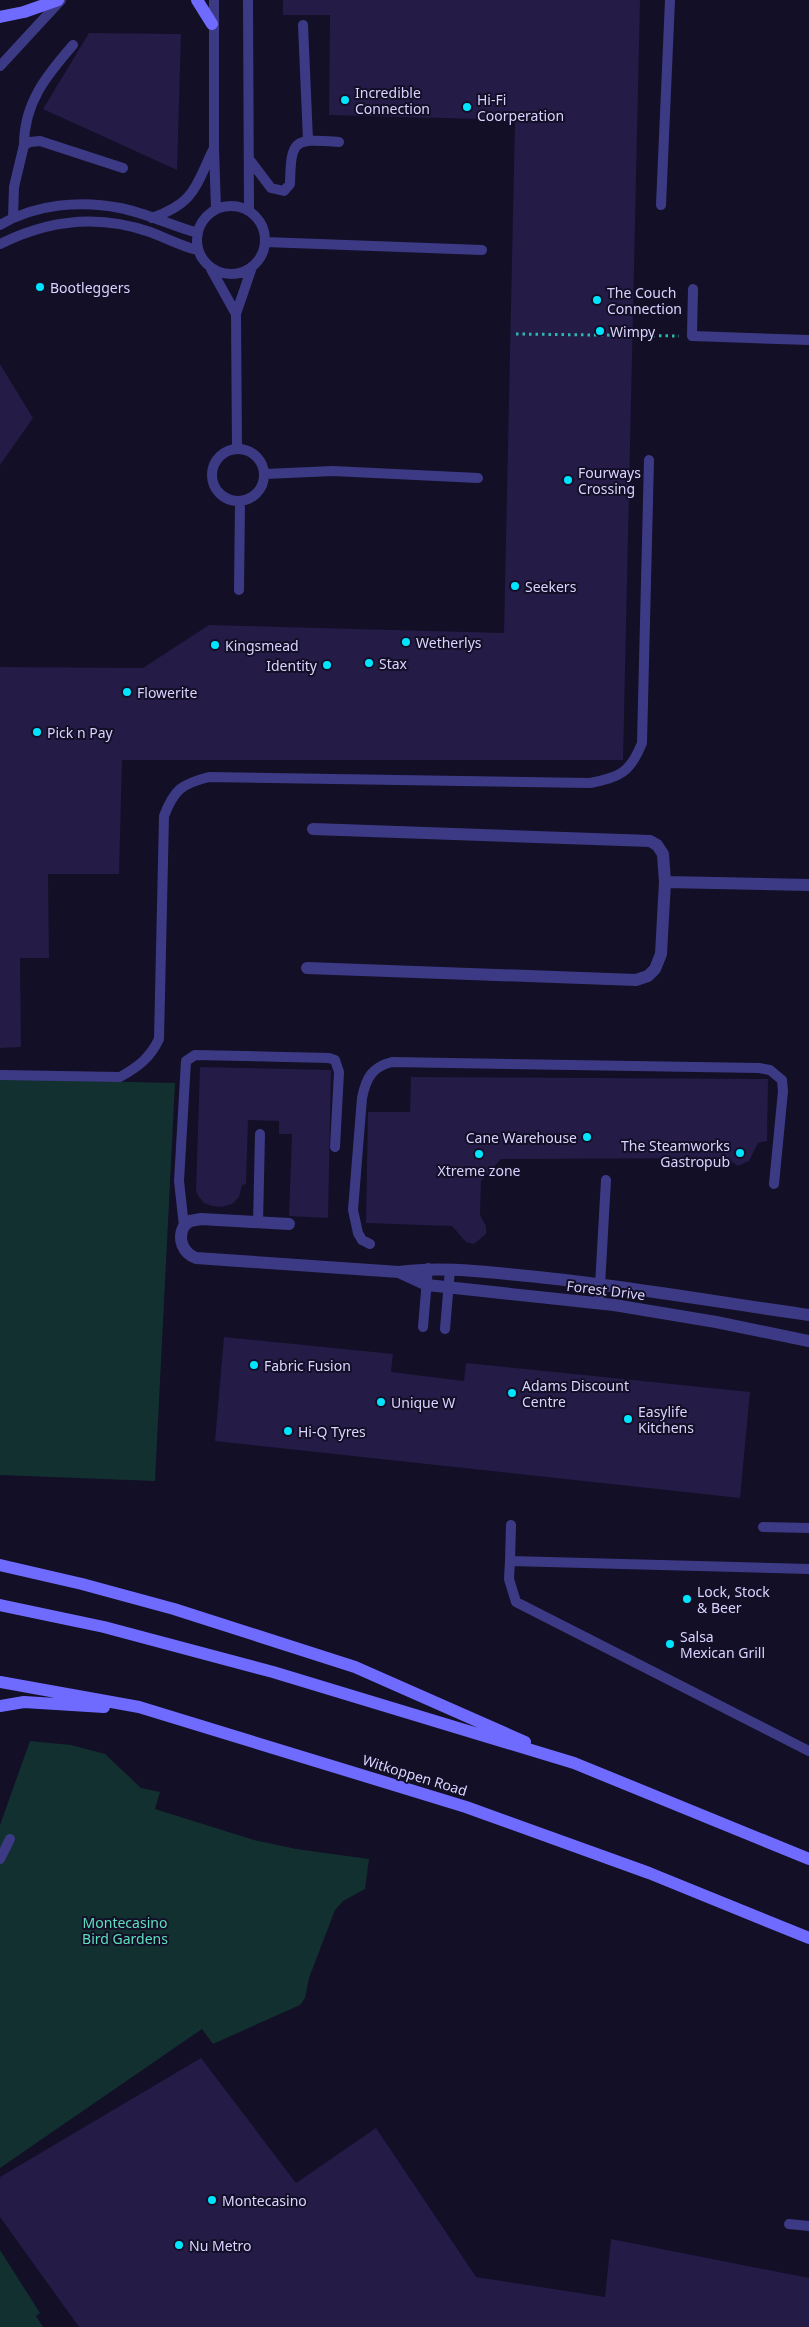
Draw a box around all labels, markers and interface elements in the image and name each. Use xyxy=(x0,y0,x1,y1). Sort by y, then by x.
place label: Incredible Connection xyxy=(355,83,430,118)
place label: Hi-Fi Coorperation xyxy=(477,90,564,125)
marker: Incredible Connection xyxy=(339,94,351,106)
marker: Hi-Fi Coorperation xyxy=(461,101,473,113)
place label: Bootleggers xyxy=(50,278,130,297)
marker: Bootleggers xyxy=(34,281,46,293)
place label: The Couch Connection xyxy=(607,283,682,318)
marker: The Couch Connection xyxy=(591,294,603,306)
place label: Wimpy xyxy=(610,322,656,341)
marker: Wimpy xyxy=(594,325,606,337)
place label: Fourways Crossing xyxy=(578,463,641,498)
marker: Fourways Crossing xyxy=(562,474,574,486)
place label: Seekers xyxy=(525,577,577,596)
marker: Seekers xyxy=(509,580,521,592)
place label: Wetherlys xyxy=(416,633,482,652)
place label: Kingsmead xyxy=(225,636,299,655)
marker: Wetherlys xyxy=(400,636,412,648)
marker: Kingsmead xyxy=(209,639,221,651)
place label: Stax xyxy=(379,654,408,673)
place label: Identity xyxy=(266,656,318,675)
marker: Stax xyxy=(363,657,375,669)
marker: Identity xyxy=(321,659,333,671)
place label: Flowerite xyxy=(137,683,197,702)
marker: Flowerite xyxy=(121,686,133,698)
place label: Pick n Pay xyxy=(47,723,114,742)
marker: Pick n Pay xyxy=(31,726,43,738)
place label: Cane Warehouse xyxy=(466,1128,577,1147)
marker: Cane Warehouse xyxy=(581,1131,593,1143)
place label: The Steamworks Gastropub xyxy=(621,1136,730,1171)
marker: The Steamworks Gastropub xyxy=(734,1147,746,1159)
marker: Xtreme zone xyxy=(473,1148,485,1160)
place label: Xtreme zone xyxy=(438,1161,521,1180)
street label: Forest Drive xyxy=(566,1276,647,1304)
place label: Fabric Fusion xyxy=(264,1356,351,1375)
marker: Fabric Fusion xyxy=(248,1359,260,1371)
place label: Adams Discount Centre xyxy=(522,1376,629,1411)
marker: Adams Discount Centre xyxy=(506,1387,518,1399)
place label: Unique W xyxy=(391,1393,455,1412)
marker: Unique W xyxy=(375,1396,387,1408)
place label: Easylife Kitchens xyxy=(638,1402,694,1437)
marker: Easylife Kitchens xyxy=(622,1413,634,1425)
place label: Hi-Q Tyres xyxy=(298,1422,366,1441)
marker: Hi-Q Tyres xyxy=(282,1425,294,1437)
place label: Lock, Stock & Beer xyxy=(697,1582,770,1617)
marker: Lock, Stock & Beer xyxy=(681,1593,693,1605)
place label: Salsa Mexican Grill xyxy=(680,1627,765,1662)
marker: Salsa Mexican Grill xyxy=(664,1638,676,1650)
street label: Witkoppen Road xyxy=(360,1750,470,1800)
park label: Montecasino Bird Gardens xyxy=(82,1913,168,1948)
place label: Montecasino xyxy=(222,2191,307,2210)
marker: Montecasino xyxy=(206,2194,218,2206)
place label: Nu Metro xyxy=(189,2236,252,2255)
marker: Nu Metro xyxy=(173,2239,185,2251)

